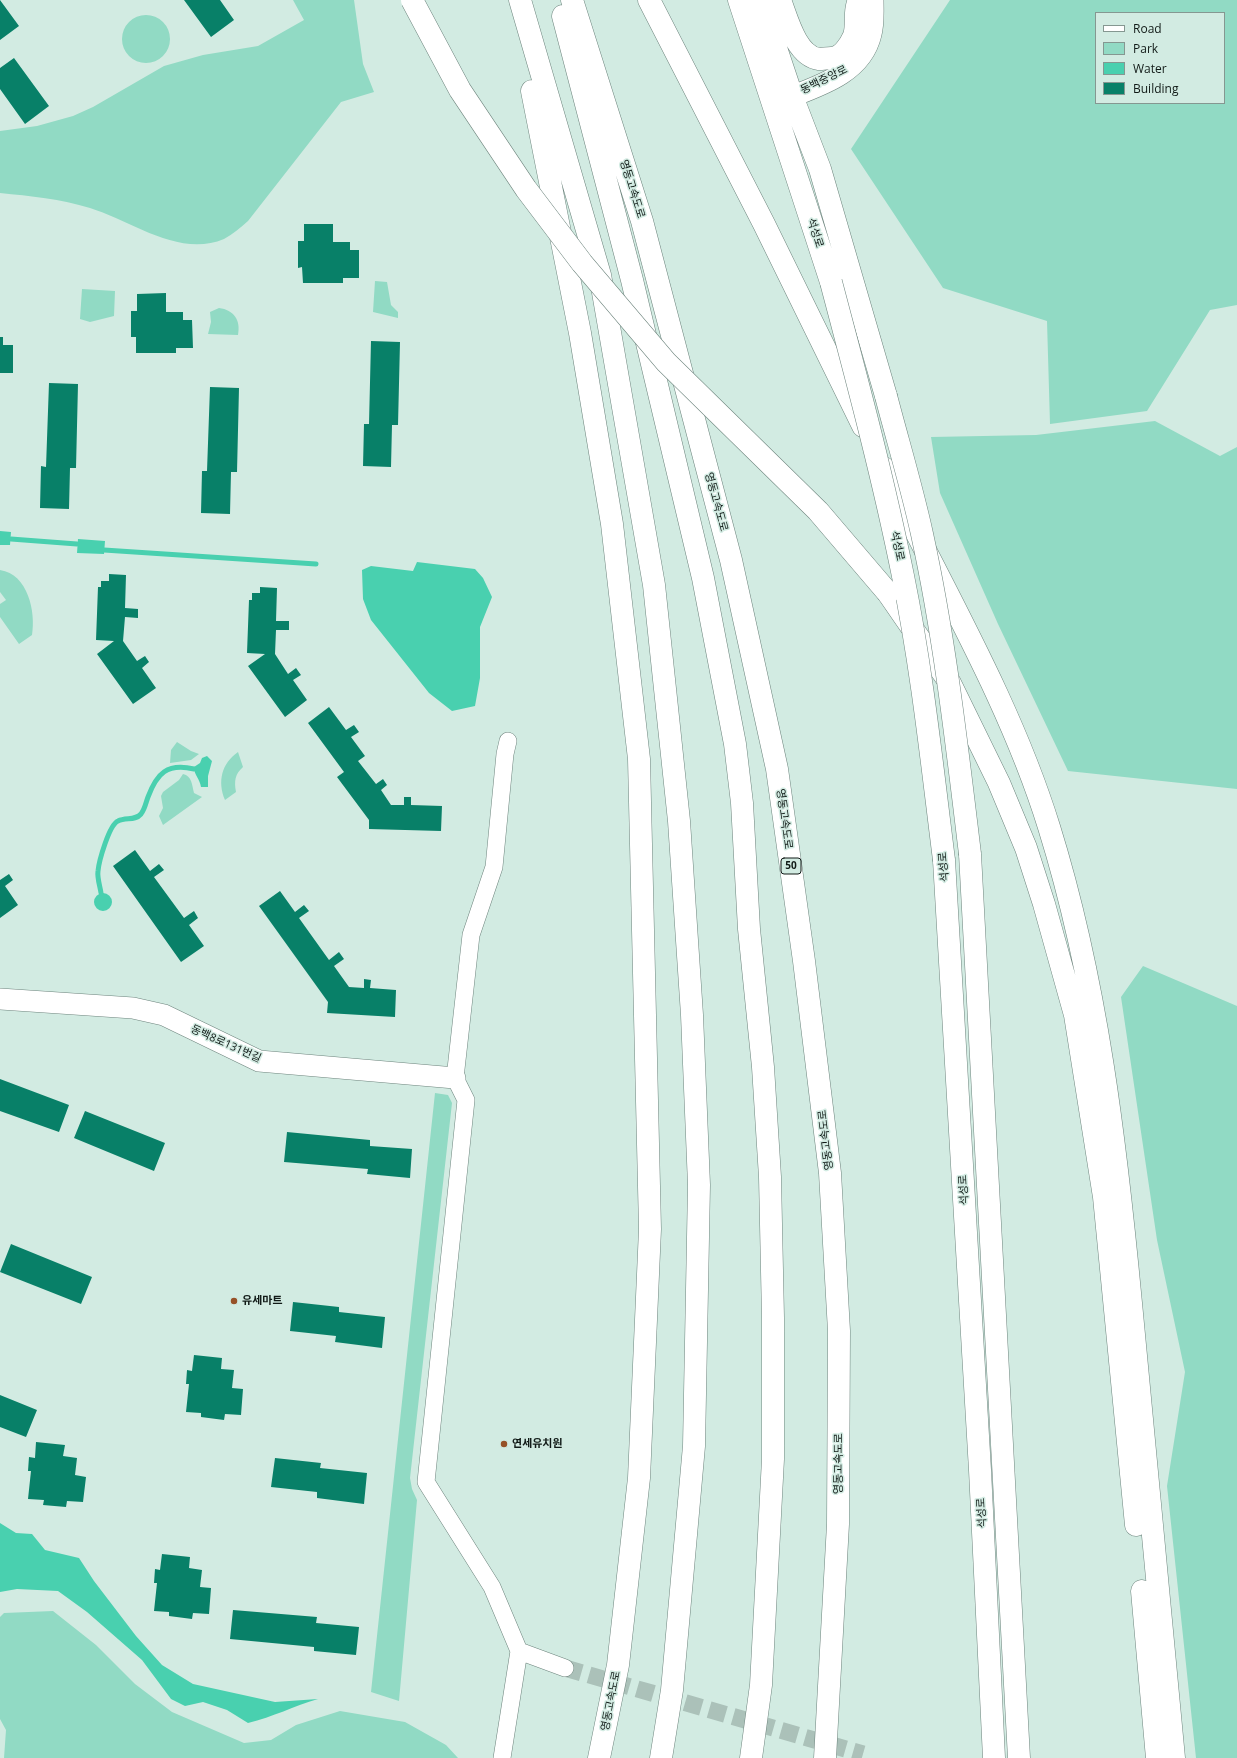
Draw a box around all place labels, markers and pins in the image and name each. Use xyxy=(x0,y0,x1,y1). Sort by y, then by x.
place label: 유세마트 xyxy=(242,1294,282,1308)
marker: 유세마트 xyxy=(229,1296,239,1306)
place label: 연세유치원 xyxy=(512,1437,563,1451)
marker: 연세유치원 xyxy=(499,1439,509,1449)

